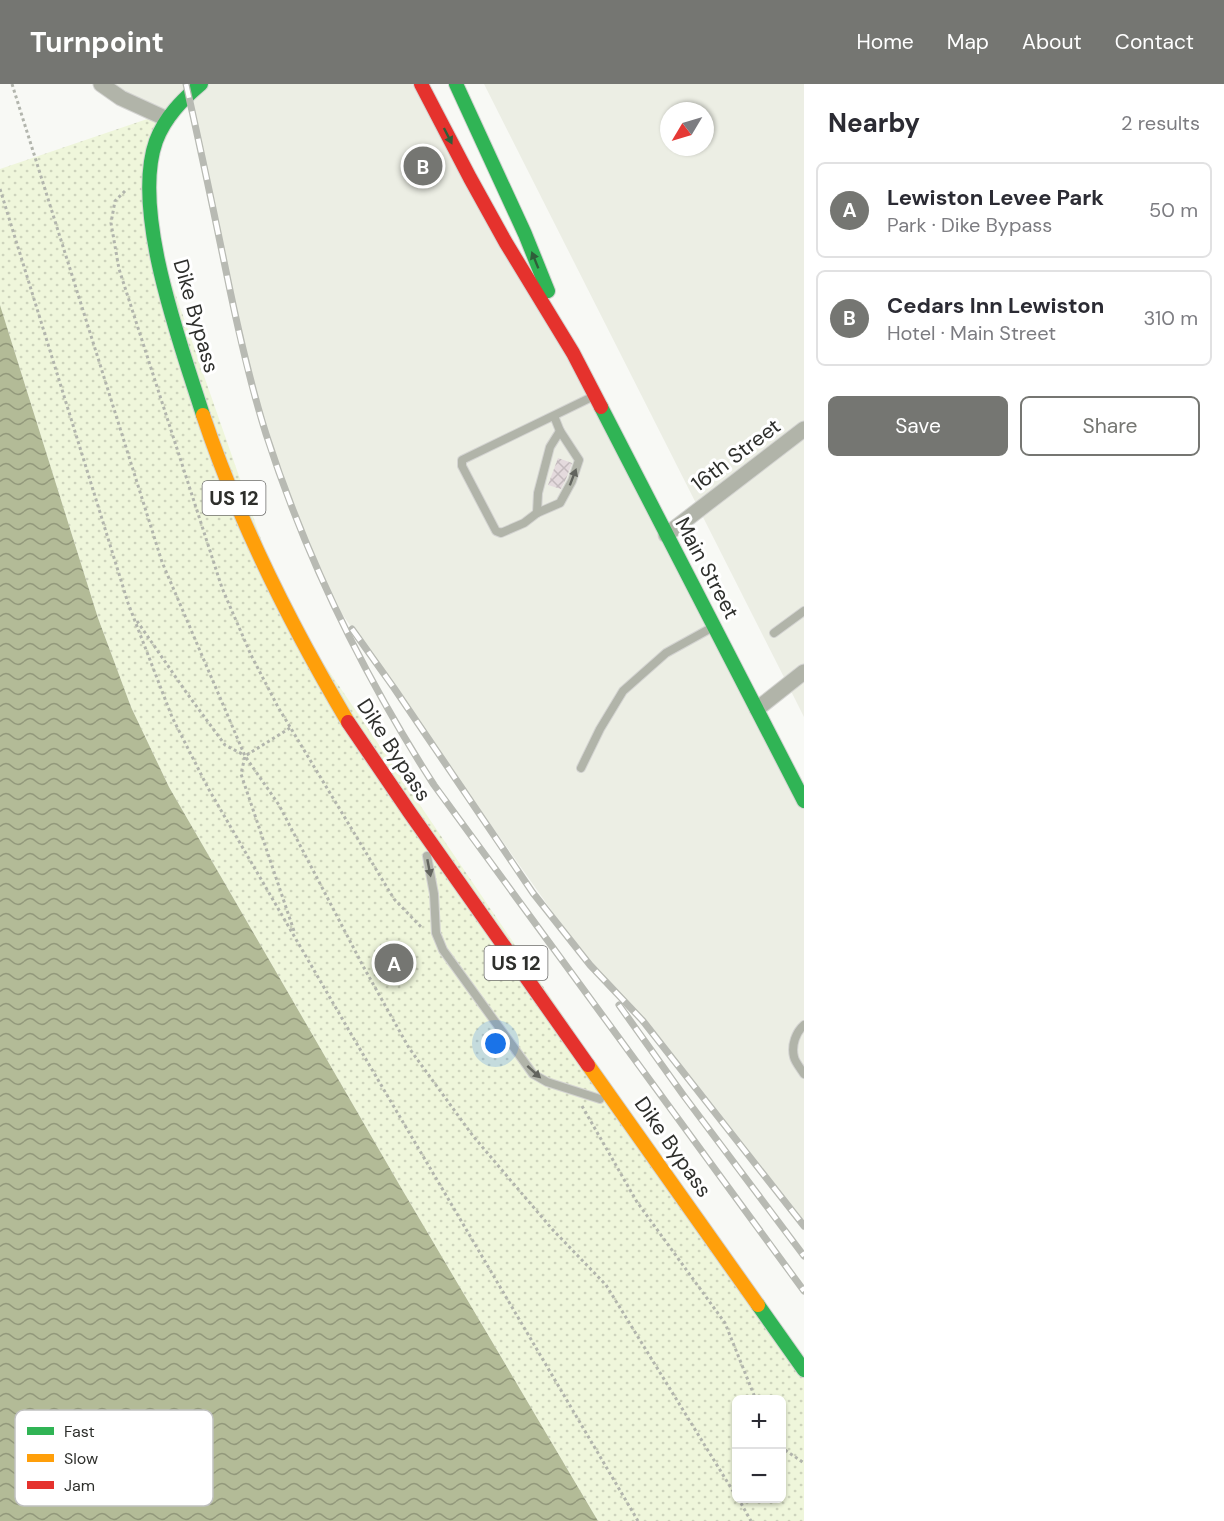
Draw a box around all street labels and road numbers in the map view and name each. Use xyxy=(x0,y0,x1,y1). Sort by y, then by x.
street label: Dike Bypass xyxy=(166,256,226,376)
street label: 16th Street xyxy=(686,412,786,498)
road number: US 12 xyxy=(202,481,266,515)
street label: Main Street xyxy=(669,512,745,624)
street label: Dike Bypass xyxy=(350,693,438,807)
road number: US 12 xyxy=(484,946,548,980)
street label: Dike Bypass xyxy=(628,1091,718,1203)

